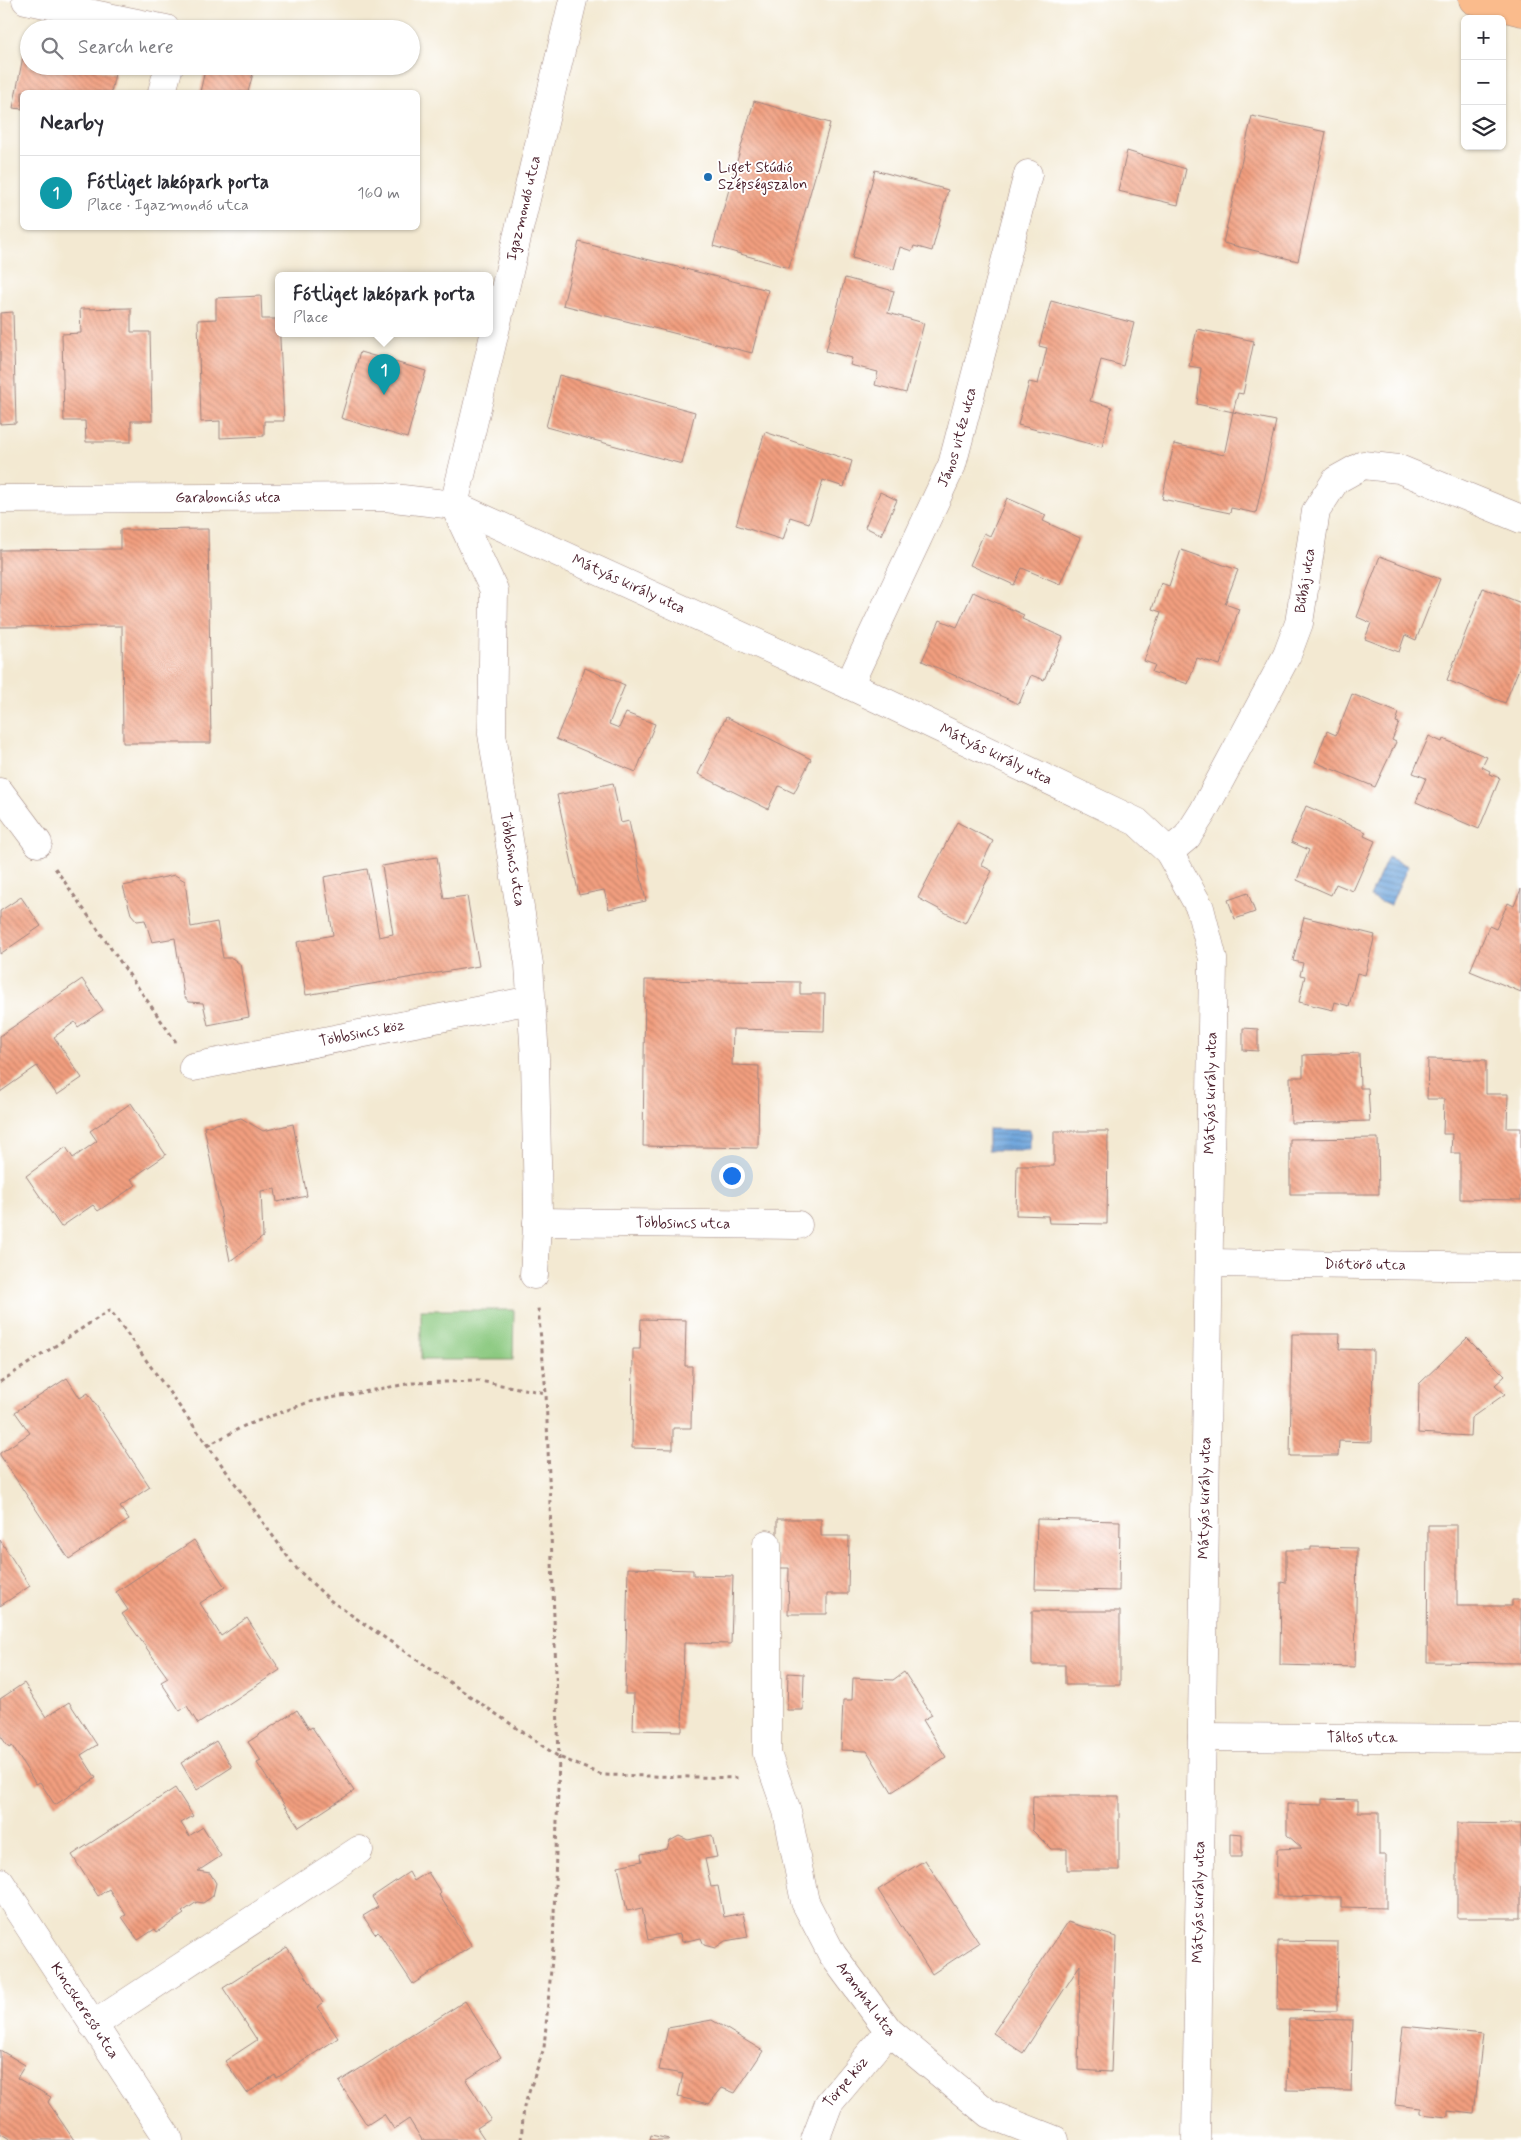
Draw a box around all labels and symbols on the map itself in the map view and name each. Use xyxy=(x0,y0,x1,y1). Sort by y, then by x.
street label: Igazmondó utca xyxy=(502,154,546,263)
place label: Liget Stúdió Szépségszalon xyxy=(718,158,807,195)
marker: Liget Stúdió Szépségszalon xyxy=(702,171,714,183)
pin: 1 xyxy=(368,354,400,395)
street label: János vitéz utca xyxy=(933,385,982,490)
street label: Garabonciás utca xyxy=(175,488,281,508)
street label: Bűbáj utca xyxy=(1291,547,1320,615)
street label: Mátyás király utca xyxy=(568,550,688,619)
street label: Mátyás király utca xyxy=(936,719,1055,790)
street label: Többsincs utca xyxy=(495,811,530,908)
street label: Többsincs köz xyxy=(317,1015,406,1052)
street label: Mátyás király utca xyxy=(1200,1032,1222,1154)
your location xyxy=(719,1163,745,1189)
street label: Többsincs utca xyxy=(635,1213,731,1234)
street label: Diótörő utca xyxy=(1324,1254,1406,1276)
street label: Mátyás király utca xyxy=(1194,1437,1216,1559)
street label: Táltos utca xyxy=(1326,1728,1399,1748)
street label: Mátyás király utca xyxy=(1188,1841,1210,1963)
street label: Aranyhal utca xyxy=(831,1958,899,2042)
street label: Kincskereső utca xyxy=(45,1959,123,2063)
street label: Törpe köz xyxy=(819,2053,873,2112)

